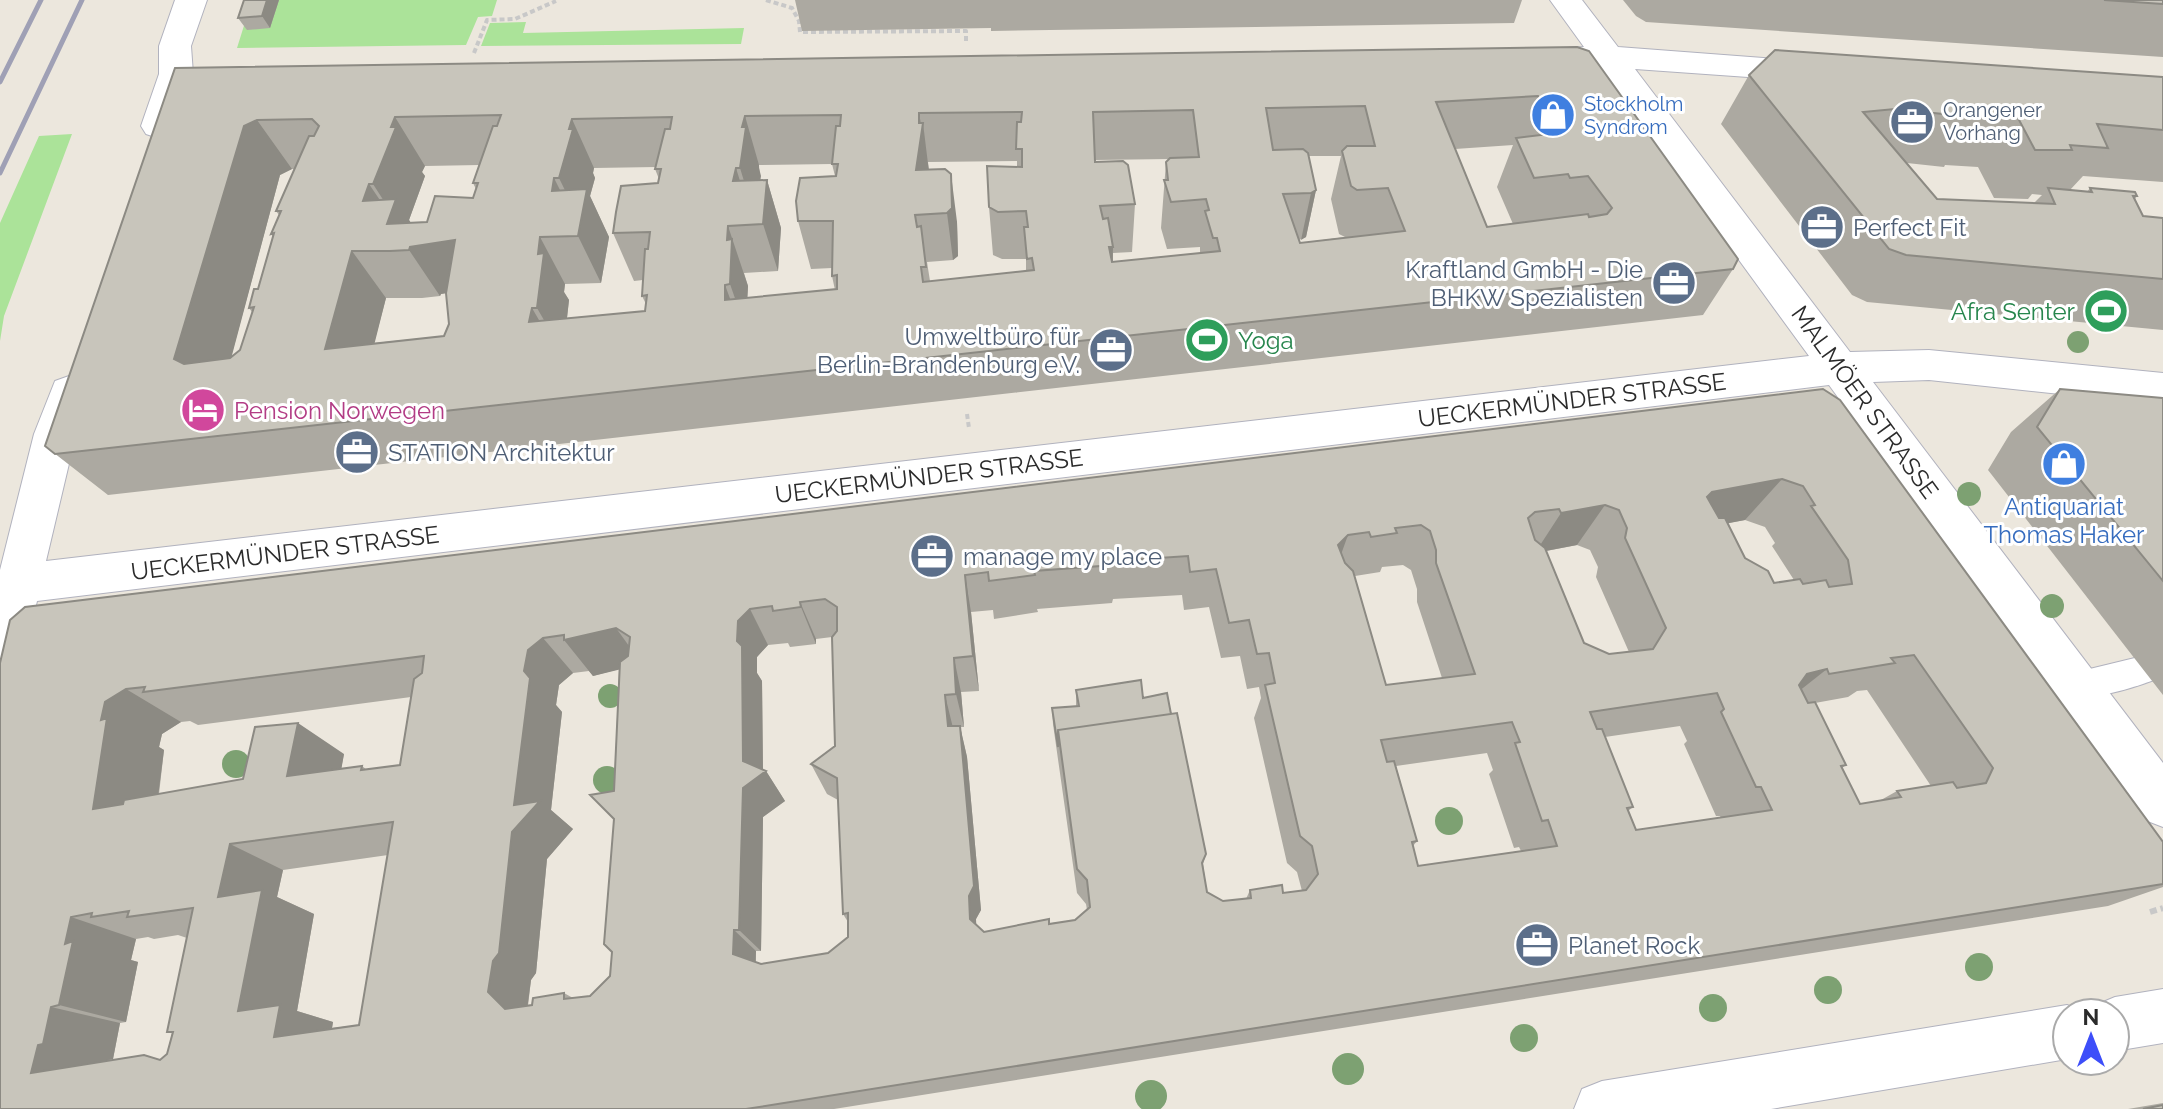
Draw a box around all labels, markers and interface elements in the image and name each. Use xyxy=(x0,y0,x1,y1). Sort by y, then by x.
shop icon: Stockholm Syndrom xyxy=(1529,91,1577,139)
place label: Stockholm Syndrom xyxy=(1584,92,1683,139)
office icon: Orangener Vorhang xyxy=(1888,98,1936,146)
place label: Orangener Vorhang xyxy=(1943,98,2042,145)
office icon: Perfect Fit xyxy=(1798,203,1846,251)
place label: Perfect Fit xyxy=(1853,213,1967,242)
place label: Kraftland GmbH - Die BHKW Spezialisten xyxy=(1405,255,1643,312)
office icon: Kraftland GmbH - Die BHKW Spezialisten xyxy=(1650,259,1698,307)
sports icon: Afra Senter xyxy=(2082,287,2130,335)
place label: Afra Senter xyxy=(1951,297,2076,326)
street label: MALMÖER STRASSE xyxy=(1785,300,1945,504)
sports icon: Yoga xyxy=(1183,316,1231,364)
place label: Umweltbüro für Berlin-Brandenburg e.V. xyxy=(817,322,1081,379)
office icon: Umweltbüro für Berlin-Brandenburg e.V. xyxy=(1087,326,1135,374)
place label: Yoga xyxy=(1238,326,1294,355)
street label: UECKERMÜNDER STRASSE xyxy=(1416,367,1728,433)
hotel icon: Pension Norwegen xyxy=(179,386,227,434)
place label: Pension Norwegen xyxy=(234,396,445,425)
office icon: STATION Architektur xyxy=(333,428,381,476)
place label: STATION Architektur xyxy=(388,438,615,467)
shop icon: Antiquariat Thomas Haker xyxy=(2040,440,2088,488)
street label: UECKERMÜNDER STRASSE xyxy=(773,443,1085,509)
place label: Antiquariat Thomas Haker xyxy=(1983,492,2145,549)
street label: UECKERMÜNDER STRASSE xyxy=(129,520,441,586)
office icon: manage my place xyxy=(908,532,956,580)
place label: manage my place xyxy=(963,542,1162,571)
office icon: Planet Rock xyxy=(1513,921,1561,969)
place label: Planet Rock xyxy=(1568,931,1700,960)
north arrow xyxy=(2051,997,2131,1077)
text: N xyxy=(2083,1004,2099,1030)

